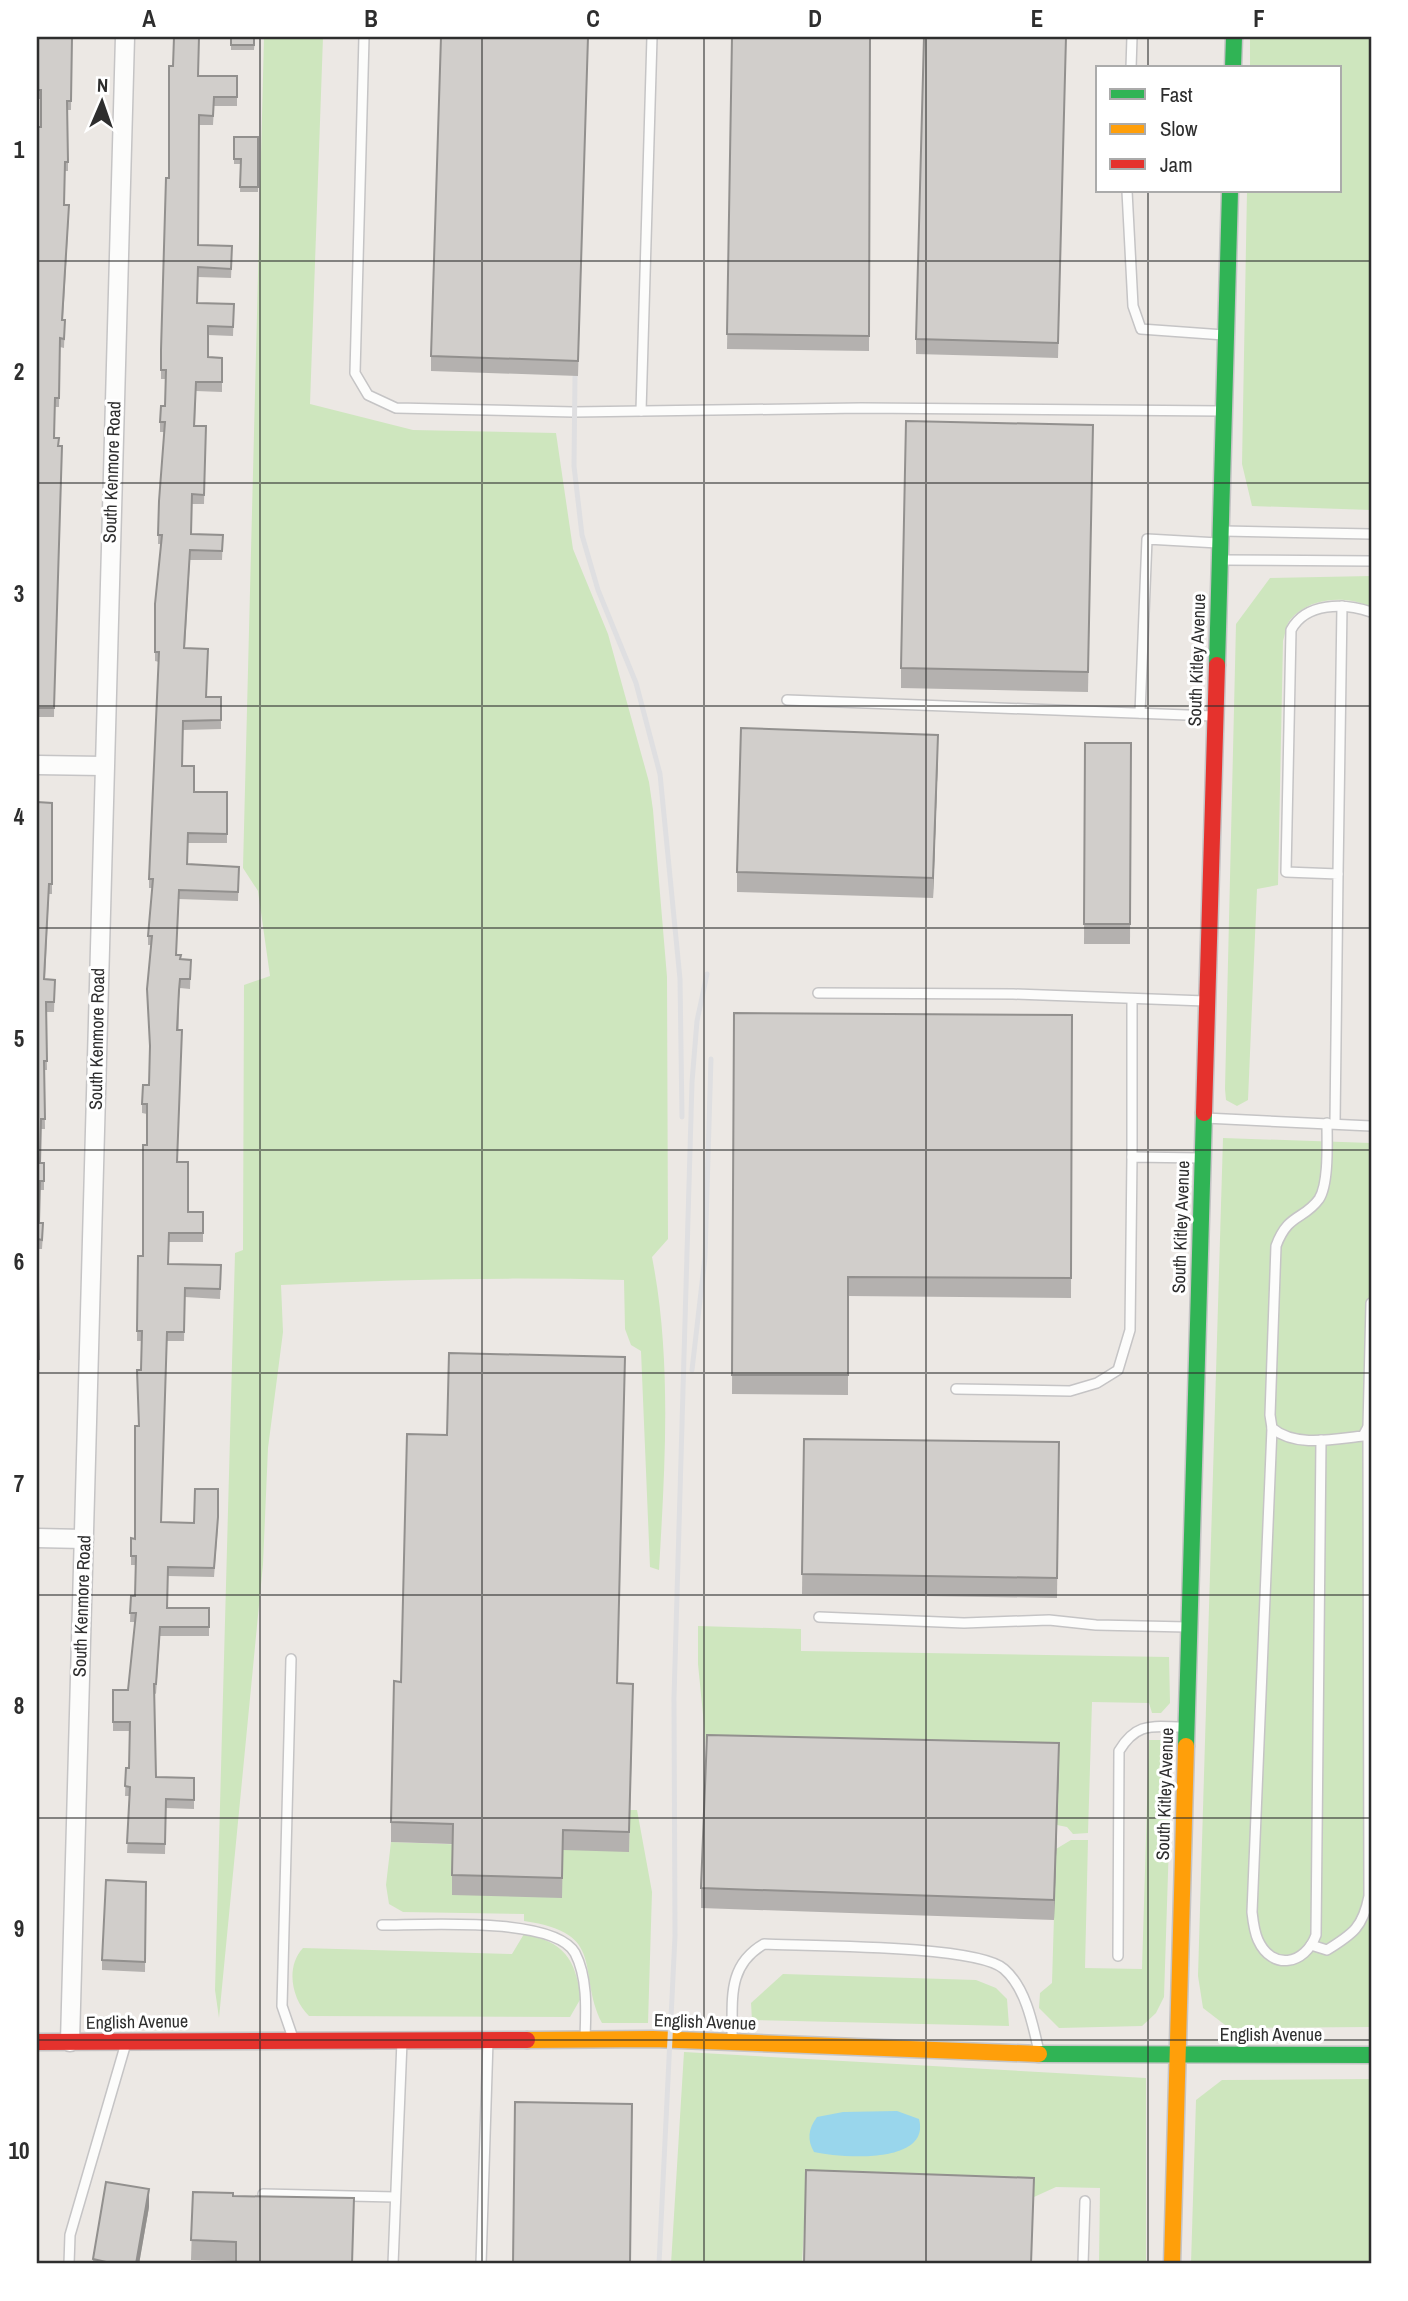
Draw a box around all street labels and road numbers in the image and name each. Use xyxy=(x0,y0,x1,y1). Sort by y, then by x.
street label: South Kenmore Road xyxy=(97,401,126,543)
street label: South Kitley Avenue xyxy=(1182,593,1211,727)
street label: South Kenmore Road xyxy=(83,968,110,1110)
street label: South Kitley Avenue xyxy=(1166,1160,1195,1294)
street label: South Kenmore Road xyxy=(67,1535,96,1677)
street label: South Kitley Avenue xyxy=(1150,1727,1179,1861)
street label: English Avenue xyxy=(653,2007,757,2036)
street label: English Avenue xyxy=(86,2008,188,2035)
street label: English Avenue xyxy=(1220,2022,1322,2047)

